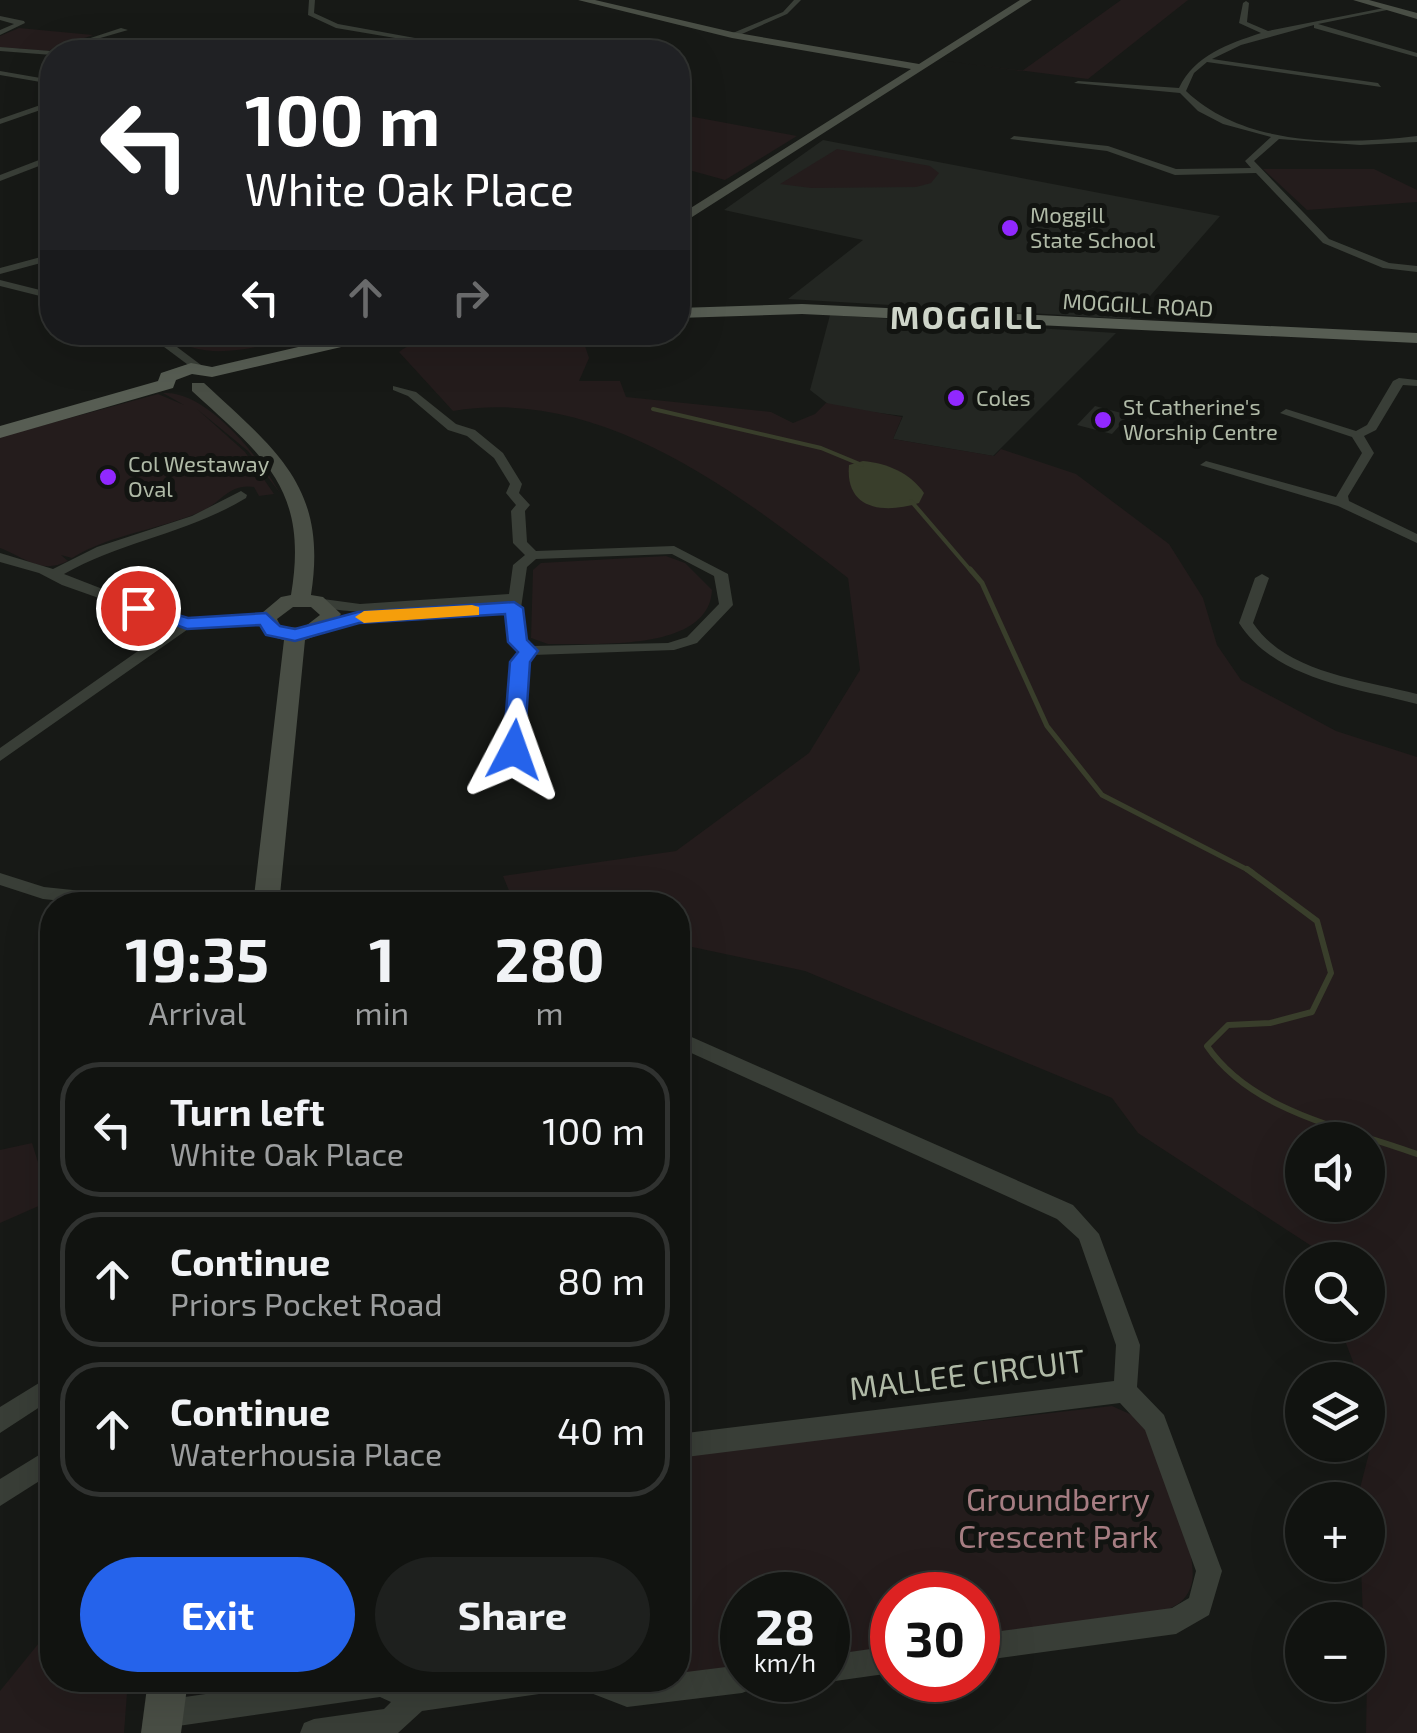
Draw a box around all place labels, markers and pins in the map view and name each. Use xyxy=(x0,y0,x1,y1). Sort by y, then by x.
place label: Moggill State School xyxy=(1030,201,1156,252)
marker: Moggill State School xyxy=(999,217,1021,239)
place label: Coles xyxy=(976,384,1031,410)
marker: Coles xyxy=(945,387,967,409)
place label: St Catherine's Worship Centre xyxy=(1123,393,1278,444)
marker: St Catherine's Worship Centre xyxy=(1092,409,1114,431)
place label: Col Westaway Oval xyxy=(128,450,270,501)
marker: Col Westaway Oval xyxy=(97,466,119,488)
pin xyxy=(96,566,181,651)

